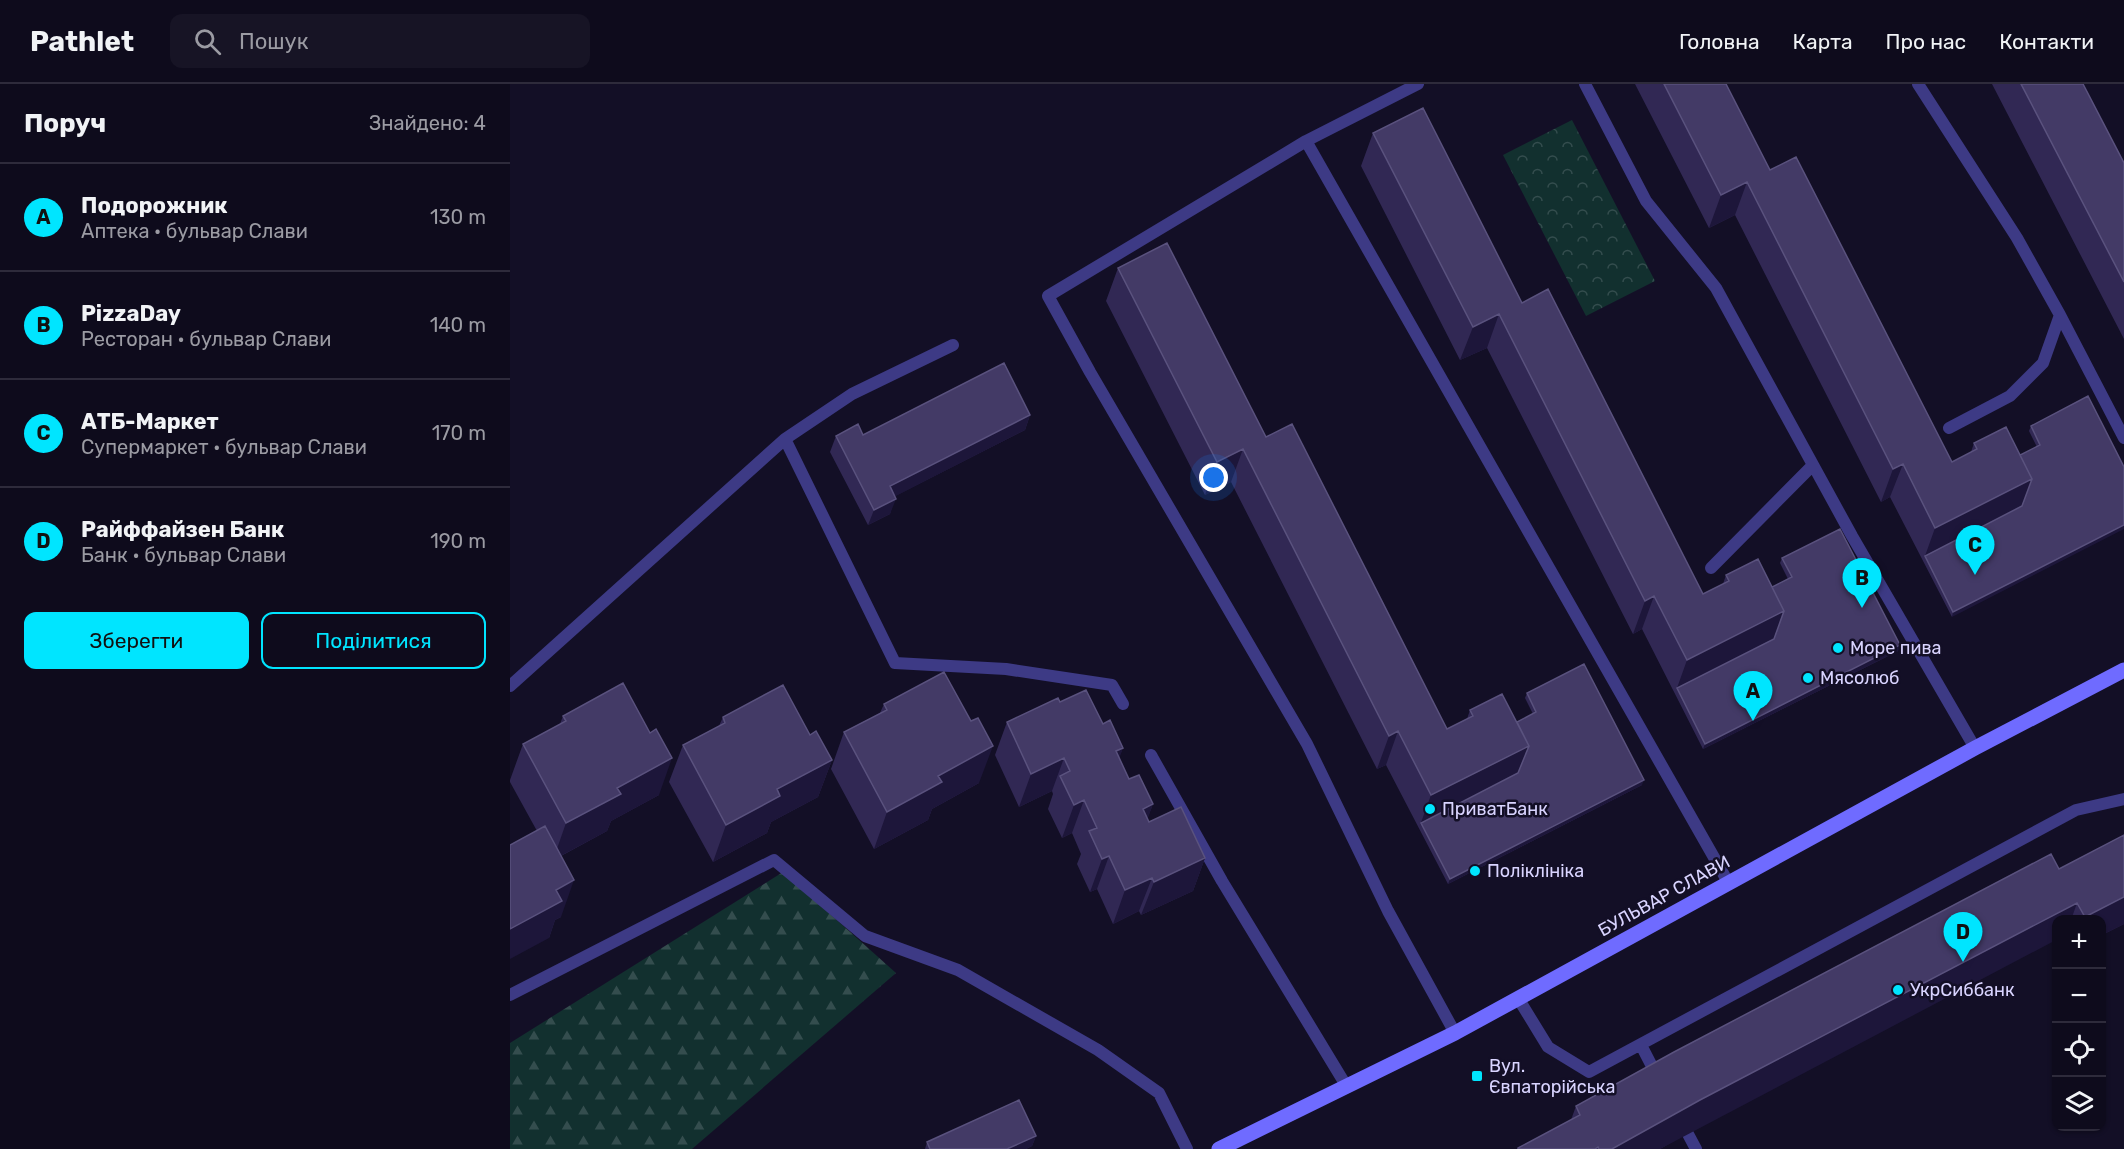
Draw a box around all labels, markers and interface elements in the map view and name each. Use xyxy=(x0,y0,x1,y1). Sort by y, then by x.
search box xyxy=(170,14,590,68)
text: Pathlet xyxy=(30,25,134,58)
icon: search xyxy=(191,25,224,58)
text: Пошук xyxy=(239,28,308,55)
text: Головна xyxy=(1679,29,1760,54)
text: Карта xyxy=(1793,29,1853,54)
text: Про нас xyxy=(1886,29,1966,54)
text: Контакти xyxy=(1999,29,2094,54)
text: Поруч xyxy=(24,108,106,139)
text: Знайдено: 4 xyxy=(369,111,486,135)
text: Подорожник xyxy=(81,192,228,219)
text: A xyxy=(36,205,51,229)
text: 130 m xyxy=(430,205,486,229)
text: Аптека · бульвар Слави xyxy=(81,219,308,243)
text: PizzaDay xyxy=(81,300,181,327)
text: B xyxy=(36,313,51,337)
text: 140 m xyxy=(430,313,486,337)
text: Ресторан · бульвар Слави xyxy=(81,327,331,351)
text: АТБ-Маркет xyxy=(81,408,219,435)
text: C xyxy=(36,421,51,445)
text: 170 m xyxy=(432,421,486,445)
text: Супермаркет · бульвар Слави xyxy=(81,435,367,459)
your location xyxy=(1199,463,1228,492)
text: Райффайзен Банк xyxy=(81,516,284,543)
pin: C xyxy=(1956,526,1994,575)
text: D xyxy=(36,529,51,553)
text: 190 m xyxy=(430,529,486,553)
text: Банк · бульвар Слави xyxy=(81,543,286,567)
pin: B xyxy=(1842,558,1882,608)
button: Зберегти xyxy=(24,612,249,669)
button: Поділитися xyxy=(261,612,486,669)
place label: Море пива xyxy=(1850,637,1942,659)
marker: Море пива xyxy=(1831,641,1845,655)
place label: Мясолюб xyxy=(1820,667,1899,689)
marker: Мясолюб xyxy=(1801,671,1815,685)
pin: A xyxy=(1734,672,1772,721)
place label: ПриватБанк xyxy=(1442,798,1548,820)
marker: ПриватБанк xyxy=(1423,802,1437,816)
street label: БУЛЬВАР СЛАВИ xyxy=(1594,851,1734,941)
place label: Поліклініка xyxy=(1487,860,1584,882)
marker: Поліклініка xyxy=(1468,864,1482,878)
pin: D xyxy=(1944,912,1982,962)
map controls xyxy=(2052,915,2106,1131)
button: + xyxy=(2052,915,2106,969)
button: − xyxy=(2052,969,2106,1023)
place label: УкрСиббанк xyxy=(1910,979,2015,1001)
marker: УкрСиббанк xyxy=(1891,983,1905,997)
button: locate xyxy=(2052,1023,2106,1077)
place label: Вул. Євпаторійська xyxy=(1489,1055,1615,1098)
marker: Вул. Євпаторійська xyxy=(1470,1069,1484,1083)
button: layers xyxy=(2052,1077,2106,1131)

